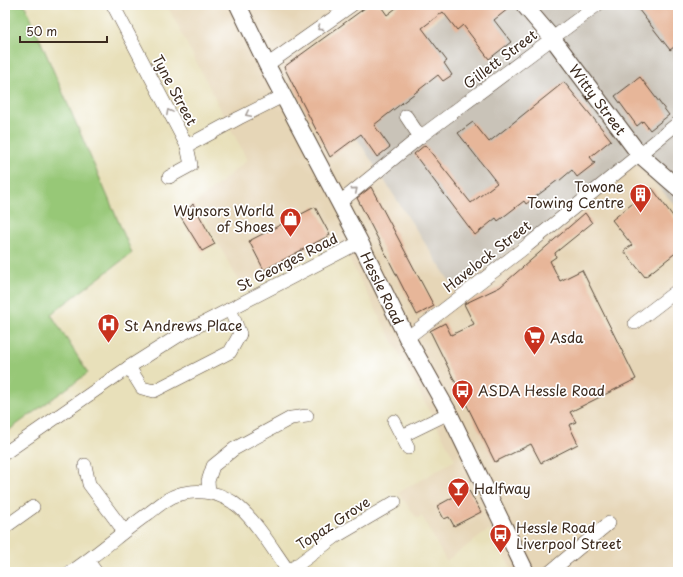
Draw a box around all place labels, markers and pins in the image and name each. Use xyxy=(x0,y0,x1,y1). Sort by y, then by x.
place label: Towone Towing Centre xyxy=(527,176,624,213)
building icon: Towone Towing Centre xyxy=(627,181,653,214)
place label: Wynsors World of Shoes xyxy=(173,200,274,237)
shop icon: Wynsors World of Shoes xyxy=(277,205,303,238)
hospital icon: St Andrews Place xyxy=(95,312,121,345)
place label: St Andrews Place xyxy=(124,315,242,336)
supermarket icon: Asda xyxy=(521,324,547,357)
place label: Asda xyxy=(550,327,584,348)
bus stop icon: ASDA Hessle Road xyxy=(450,377,476,410)
place label: ASDA Hessle Road xyxy=(478,380,605,401)
bar icon: Halfway xyxy=(445,475,471,508)
place label: Halfway xyxy=(474,478,531,499)
place label: Hessle Road Liverpool Street xyxy=(516,517,622,554)
bus stop icon: Hessle Road Liverpool Street xyxy=(488,522,514,555)

